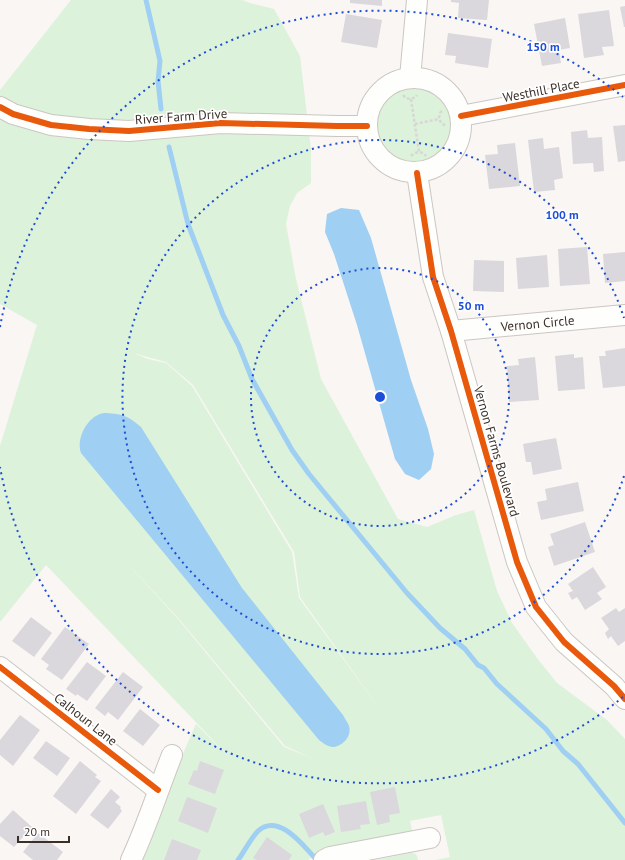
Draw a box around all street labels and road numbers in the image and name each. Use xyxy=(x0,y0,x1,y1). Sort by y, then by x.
street label: Westhill Place xyxy=(501,75,581,106)
street label: River Farm Drive xyxy=(134,105,228,128)
street label: Vernon Circle xyxy=(499,312,575,335)
street label: Vernon Farms Boulevard xyxy=(469,383,523,518)
street label: Calhoun Lane xyxy=(51,689,121,749)

